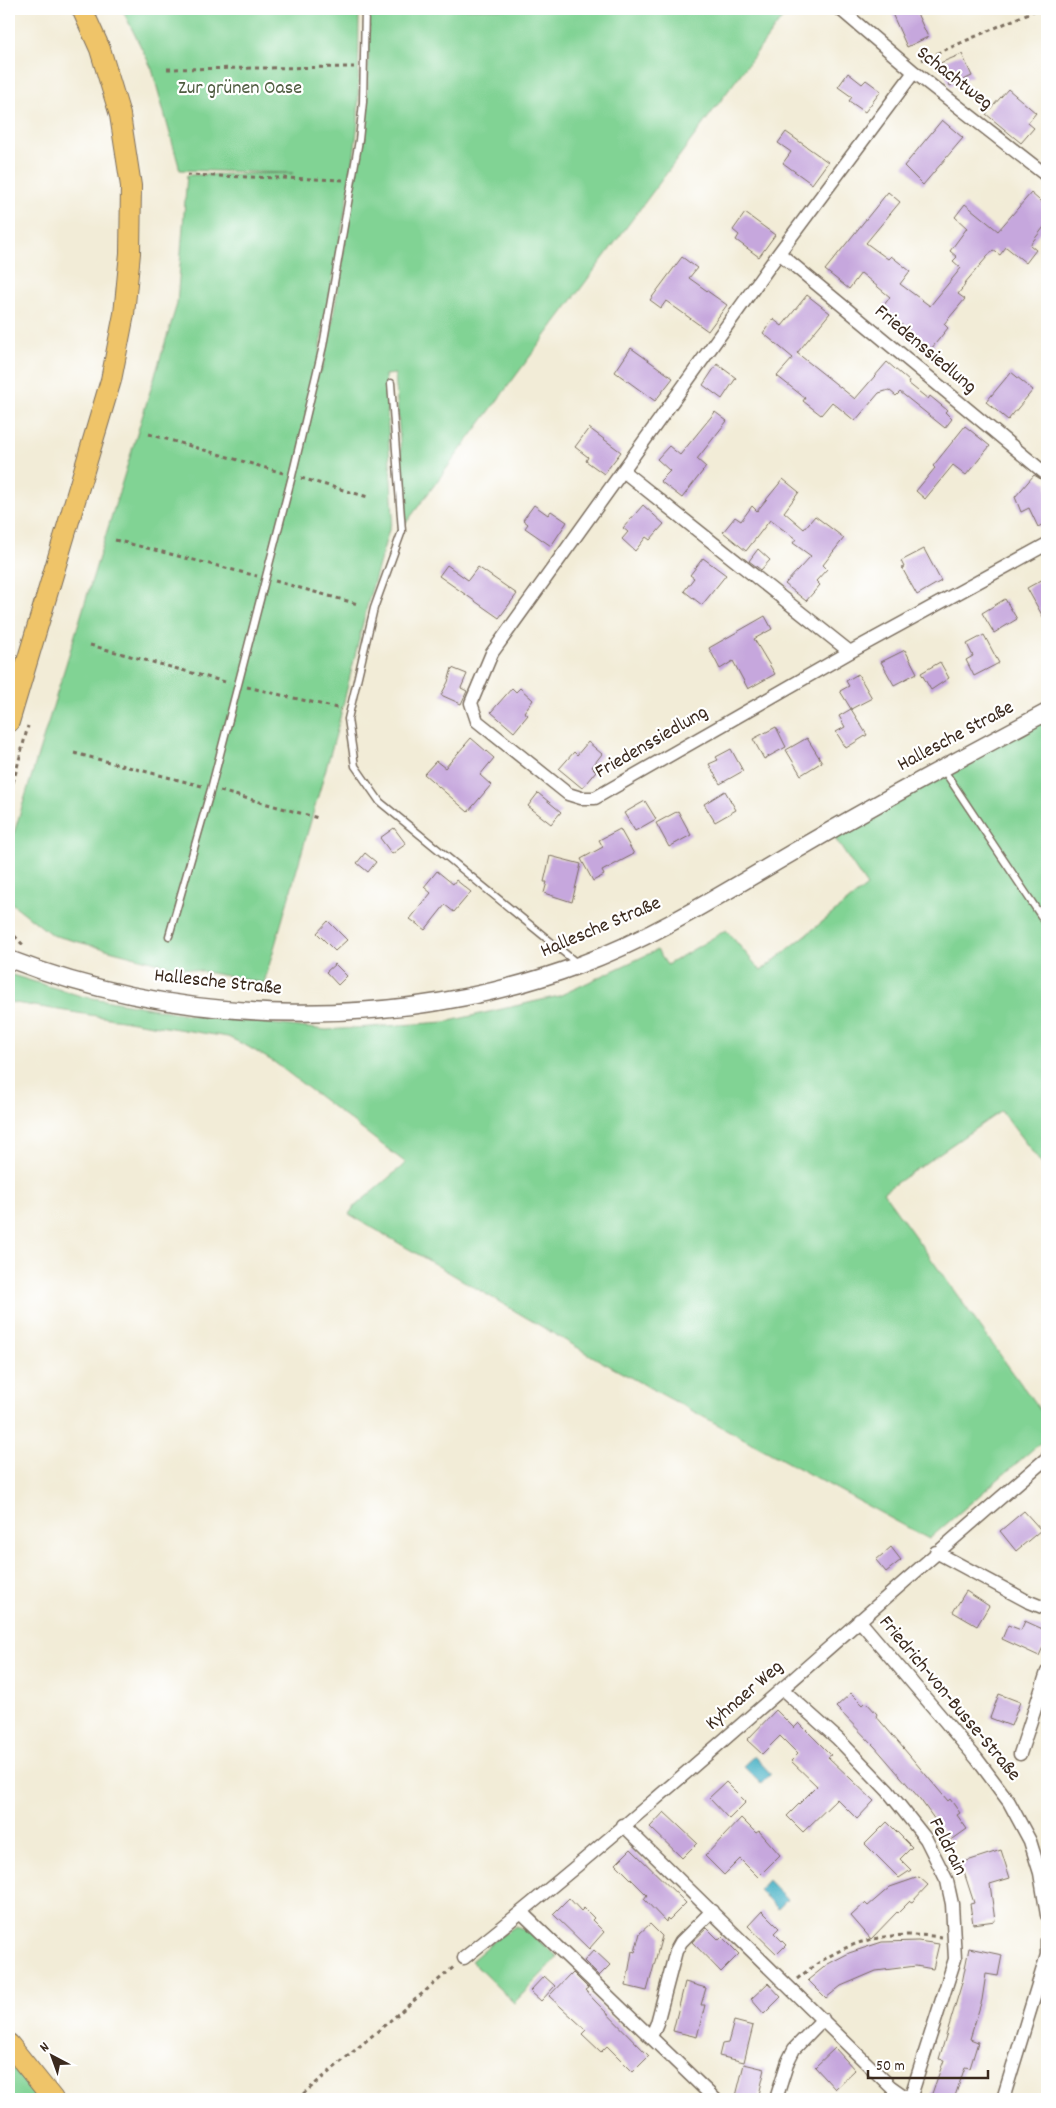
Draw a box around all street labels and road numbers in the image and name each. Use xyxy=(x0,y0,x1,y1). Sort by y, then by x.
street label: Schachtweg xyxy=(910,40,998,118)
street label: Friedenssiedlung xyxy=(868,299,982,401)
street label: Hallesche Straße xyxy=(893,694,1019,779)
street label: Friedenssiedlung xyxy=(590,699,714,787)
street label: Hallesche Straße xyxy=(537,890,666,966)
street label: Hallesche Straße xyxy=(153,962,283,1004)
street label: Friedrich-von-Busse-Straße xyxy=(871,1610,1027,1788)
street label: Kyhnaer Weg xyxy=(700,1654,790,1738)
street label: Feldrain xyxy=(921,1813,973,1881)

